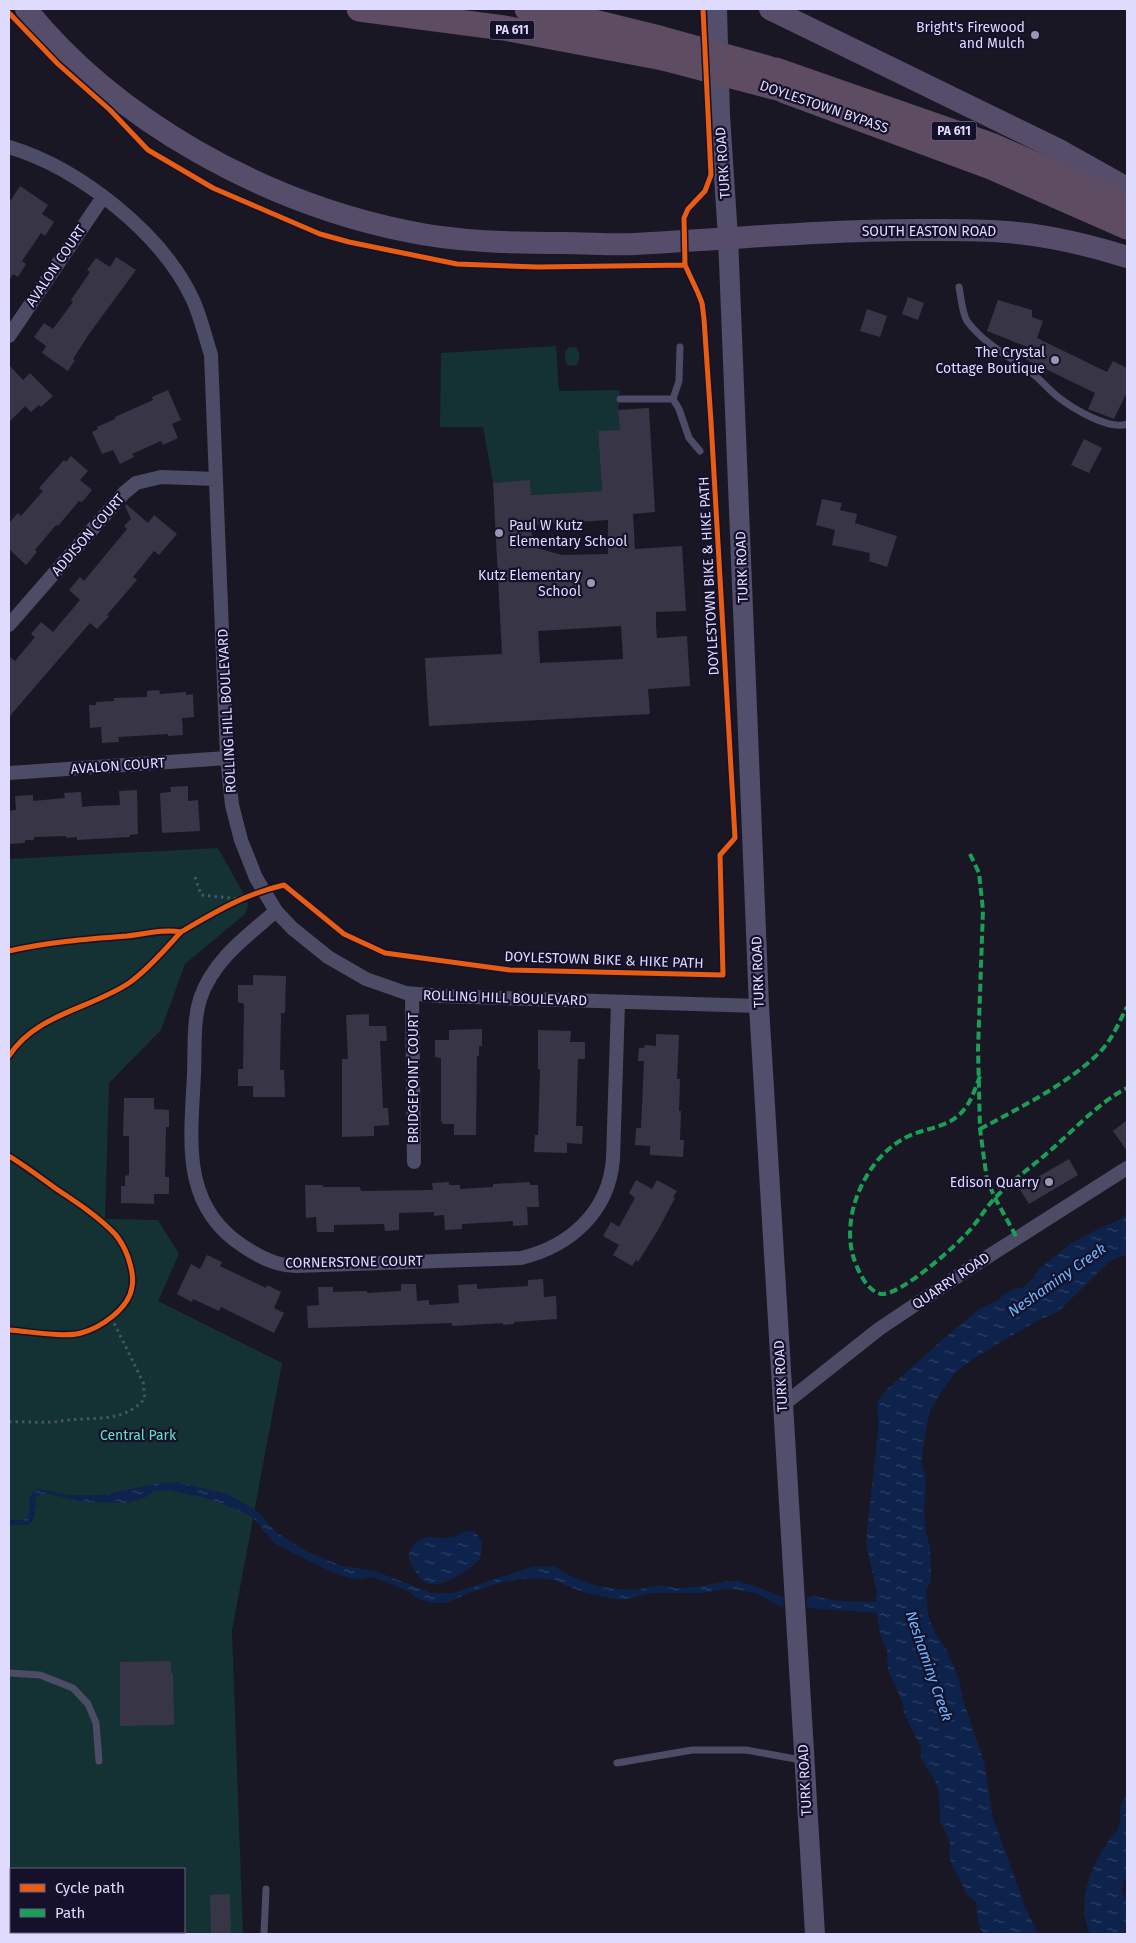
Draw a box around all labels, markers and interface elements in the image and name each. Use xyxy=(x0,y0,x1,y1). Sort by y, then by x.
place label: Bright's Firewood and Mulch xyxy=(916,19,1025,52)
road number: PA 611 xyxy=(490,20,534,40)
marker: Bright's Firewood and Mulch xyxy=(1029,29,1041,41)
street label: DOYLESTOWN BYPASS xyxy=(757,77,891,137)
road number: PA 611 xyxy=(932,122,976,140)
street label: TURK ROAD xyxy=(712,127,734,199)
street label: AVALON COURT xyxy=(22,221,90,310)
street label: SOUTH EASTON ROAD xyxy=(862,223,996,240)
place label: The Crystal Cottage Boutique xyxy=(935,344,1045,377)
marker: The Crystal Cottage Boutique xyxy=(1049,354,1061,366)
street label: DOYLESTOWN BIKE & HIKE PATH xyxy=(695,476,723,676)
street label: ADDISON COURT xyxy=(48,490,129,579)
place label: Paul W Kutz Elementary School xyxy=(509,517,627,550)
marker: Paul W Kutz Elementary School xyxy=(493,527,505,539)
street label: TURK ROAD xyxy=(732,531,752,603)
place label: Kutz Elementary School xyxy=(478,567,581,600)
marker: Kutz Elementary School xyxy=(585,577,597,589)
street label: ROLLING HILL BOULEVARD xyxy=(214,628,240,794)
street label: AVALON COURT xyxy=(70,754,167,778)
street label: TURK ROAD xyxy=(748,936,768,1008)
street label: DOYLESTOWN BIKE & HIKE PATH xyxy=(504,948,704,972)
street label: ROLLING HILL BOULEVARD xyxy=(422,987,588,1009)
street label: BRIDGEPOINT COURT xyxy=(405,1012,422,1143)
place label: Edison Quarry xyxy=(950,1174,1039,1191)
marker: Edison Quarry xyxy=(1043,1176,1055,1188)
water label: Neshaminy Creek xyxy=(1004,1239,1110,1321)
street label: QUARRY ROAD xyxy=(909,1249,993,1313)
street label: CORNERSTONE COURT xyxy=(285,1252,424,1272)
street label: TURK ROAD xyxy=(771,1340,791,1412)
park label: Central Park xyxy=(100,1427,177,1444)
water label: Neshaminy Creek xyxy=(902,1608,956,1724)
street label: TURK ROAD xyxy=(795,1744,815,1816)
legend xyxy=(10,1868,185,1933)
text: Cycle path xyxy=(55,1879,125,1897)
text: Path xyxy=(55,1904,85,1922)

